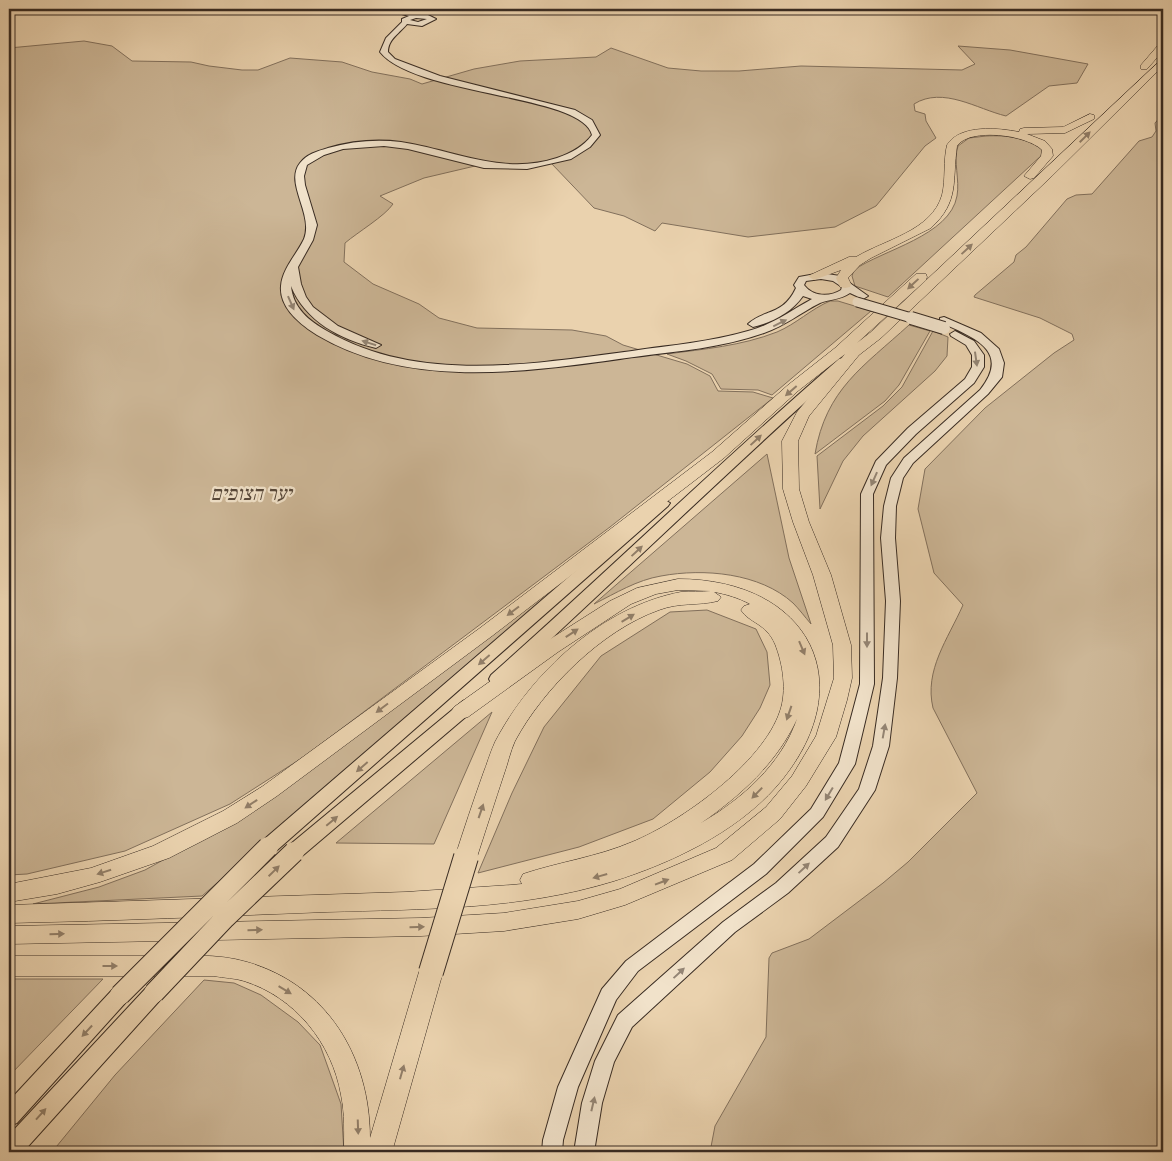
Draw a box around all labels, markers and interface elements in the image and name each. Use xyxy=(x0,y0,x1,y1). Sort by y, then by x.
one-way arrow xyxy=(1079,131,1091,143)
one-way arrow xyxy=(961,243,973,255)
one-way arrow xyxy=(907,278,919,290)
one-way arrow xyxy=(287,296,295,310)
one-way arrow xyxy=(773,319,787,327)
one-way arrow xyxy=(361,338,376,346)
one-way arrow xyxy=(973,352,981,368)
one-way arrow xyxy=(785,385,797,397)
one-way arrow xyxy=(749,434,761,446)
one-way arrow xyxy=(869,472,877,486)
park label: יער הצופים xyxy=(211,481,294,505)
one-way arrow xyxy=(631,545,643,557)
one-way arrow xyxy=(507,606,520,617)
one-way arrow xyxy=(621,613,634,622)
one-way arrow xyxy=(565,628,579,638)
one-way arrow xyxy=(863,632,871,648)
one-way arrow xyxy=(799,641,807,655)
one-way arrow xyxy=(479,654,491,666)
one-way arrow xyxy=(375,703,389,713)
one-way arrow xyxy=(784,706,792,721)
one-way arrow xyxy=(880,723,888,739)
one-way arrow xyxy=(355,761,368,772)
one-way arrow xyxy=(751,786,763,798)
one-way arrow xyxy=(824,788,833,801)
one-way arrow xyxy=(244,799,257,809)
one-way arrow xyxy=(478,803,486,818)
one-way arrow xyxy=(325,815,338,826)
one-way arrow xyxy=(797,862,809,874)
one-way arrow xyxy=(268,865,280,877)
one-way arrow xyxy=(96,868,111,876)
one-way arrow xyxy=(592,873,607,881)
one-way arrow xyxy=(655,878,670,886)
one-way arrow xyxy=(410,922,426,930)
one-way arrow xyxy=(247,926,263,934)
one-way arrow xyxy=(50,930,66,938)
one-way arrow xyxy=(102,962,118,970)
one-way arrow xyxy=(673,967,685,979)
one-way arrow xyxy=(279,985,292,994)
one-way arrow xyxy=(81,1024,93,1036)
one-way arrow xyxy=(399,1064,407,1079)
one-way arrow xyxy=(589,1097,597,1112)
one-way arrow xyxy=(35,1109,47,1121)
one-way arrow xyxy=(354,1119,362,1135)

